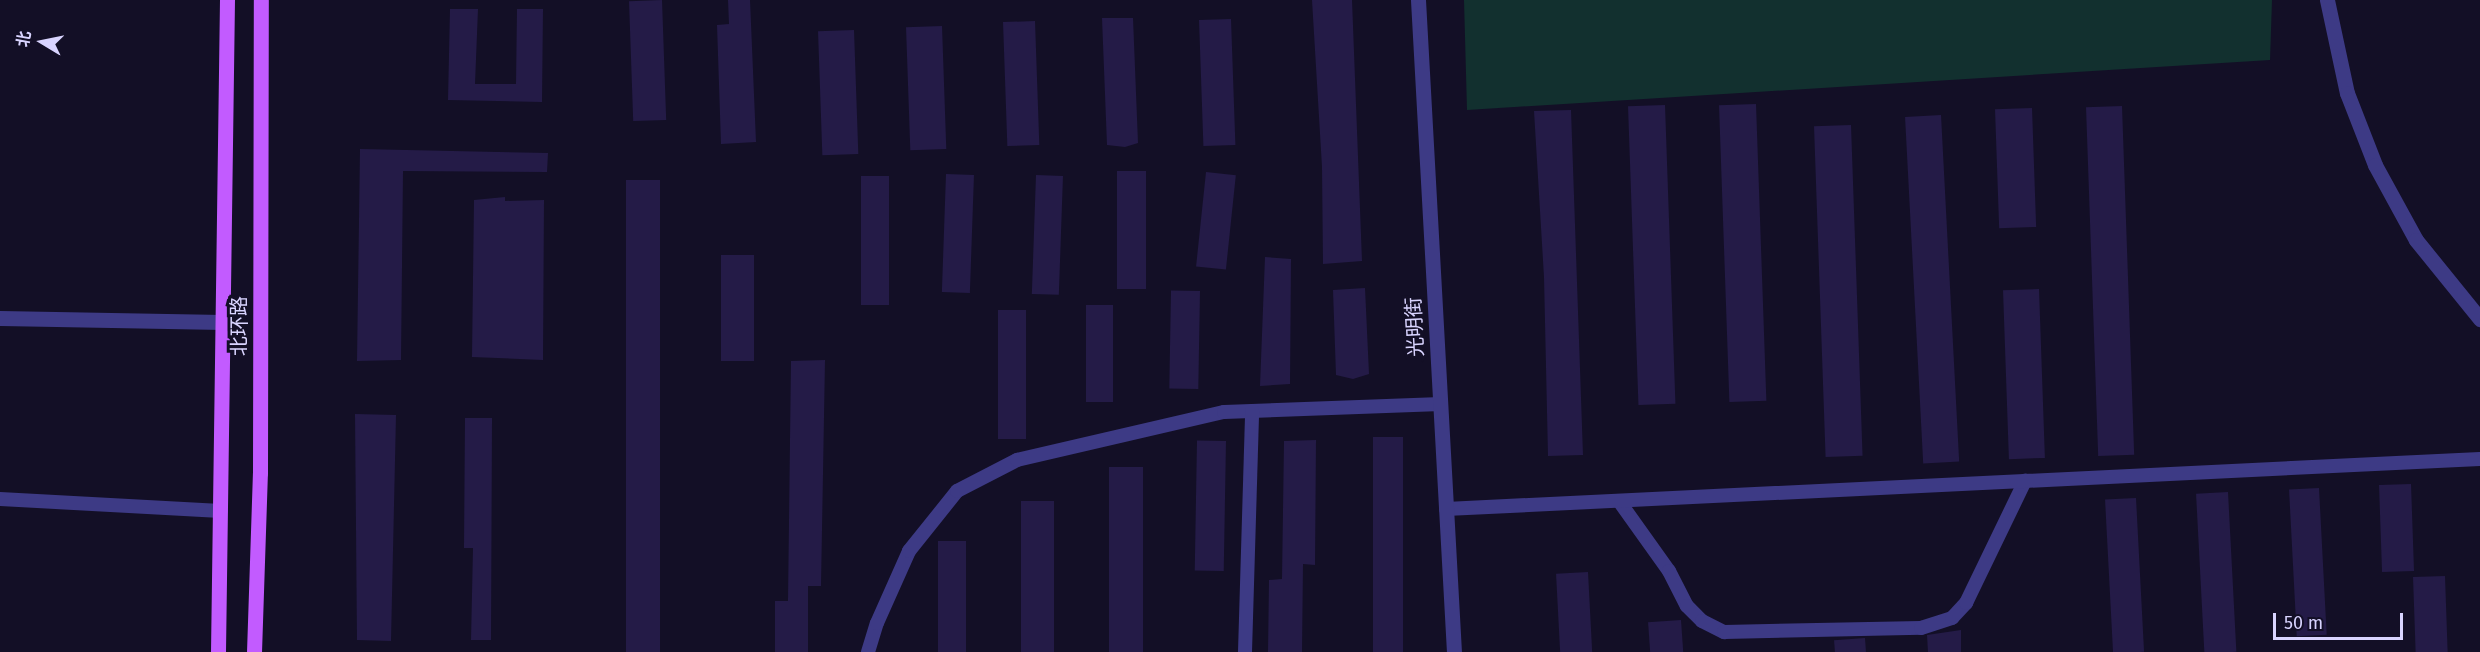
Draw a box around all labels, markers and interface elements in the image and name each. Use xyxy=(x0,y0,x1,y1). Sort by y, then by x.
north arrow xyxy=(12,12,72,72)
text: 北 xyxy=(13,29,35,48)
street label: 北环路 xyxy=(227,296,251,356)
street label: 光明街 xyxy=(1401,296,1429,358)
scale bar xyxy=(2276,601,2406,639)
text: 50 m xyxy=(2284,612,2323,634)

